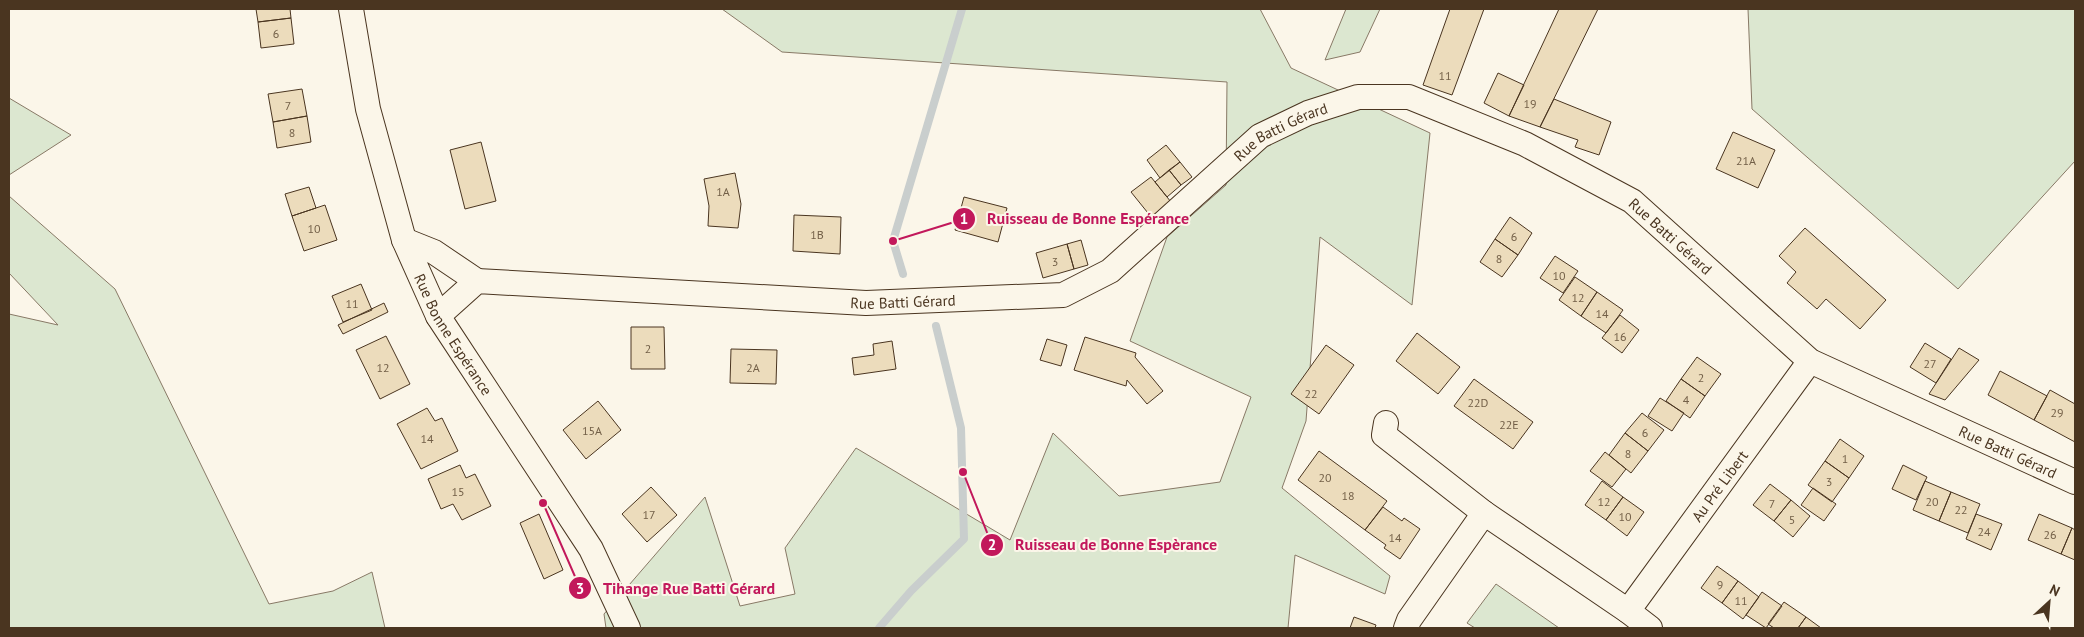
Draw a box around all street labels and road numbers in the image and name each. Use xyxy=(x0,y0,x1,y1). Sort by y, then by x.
street label: Rue Batti Gérard xyxy=(1229,98,1330,165)
street label: Rue Batti Gérard xyxy=(1625,194,1716,278)
street label: Rue Bonne Espérance xyxy=(411,270,497,399)
street label: Rue Batti Gérard xyxy=(850,290,956,313)
street label: Rue Batti Gérard xyxy=(1956,421,2060,482)
street label: Au Pré Libert xyxy=(1687,446,1752,525)

